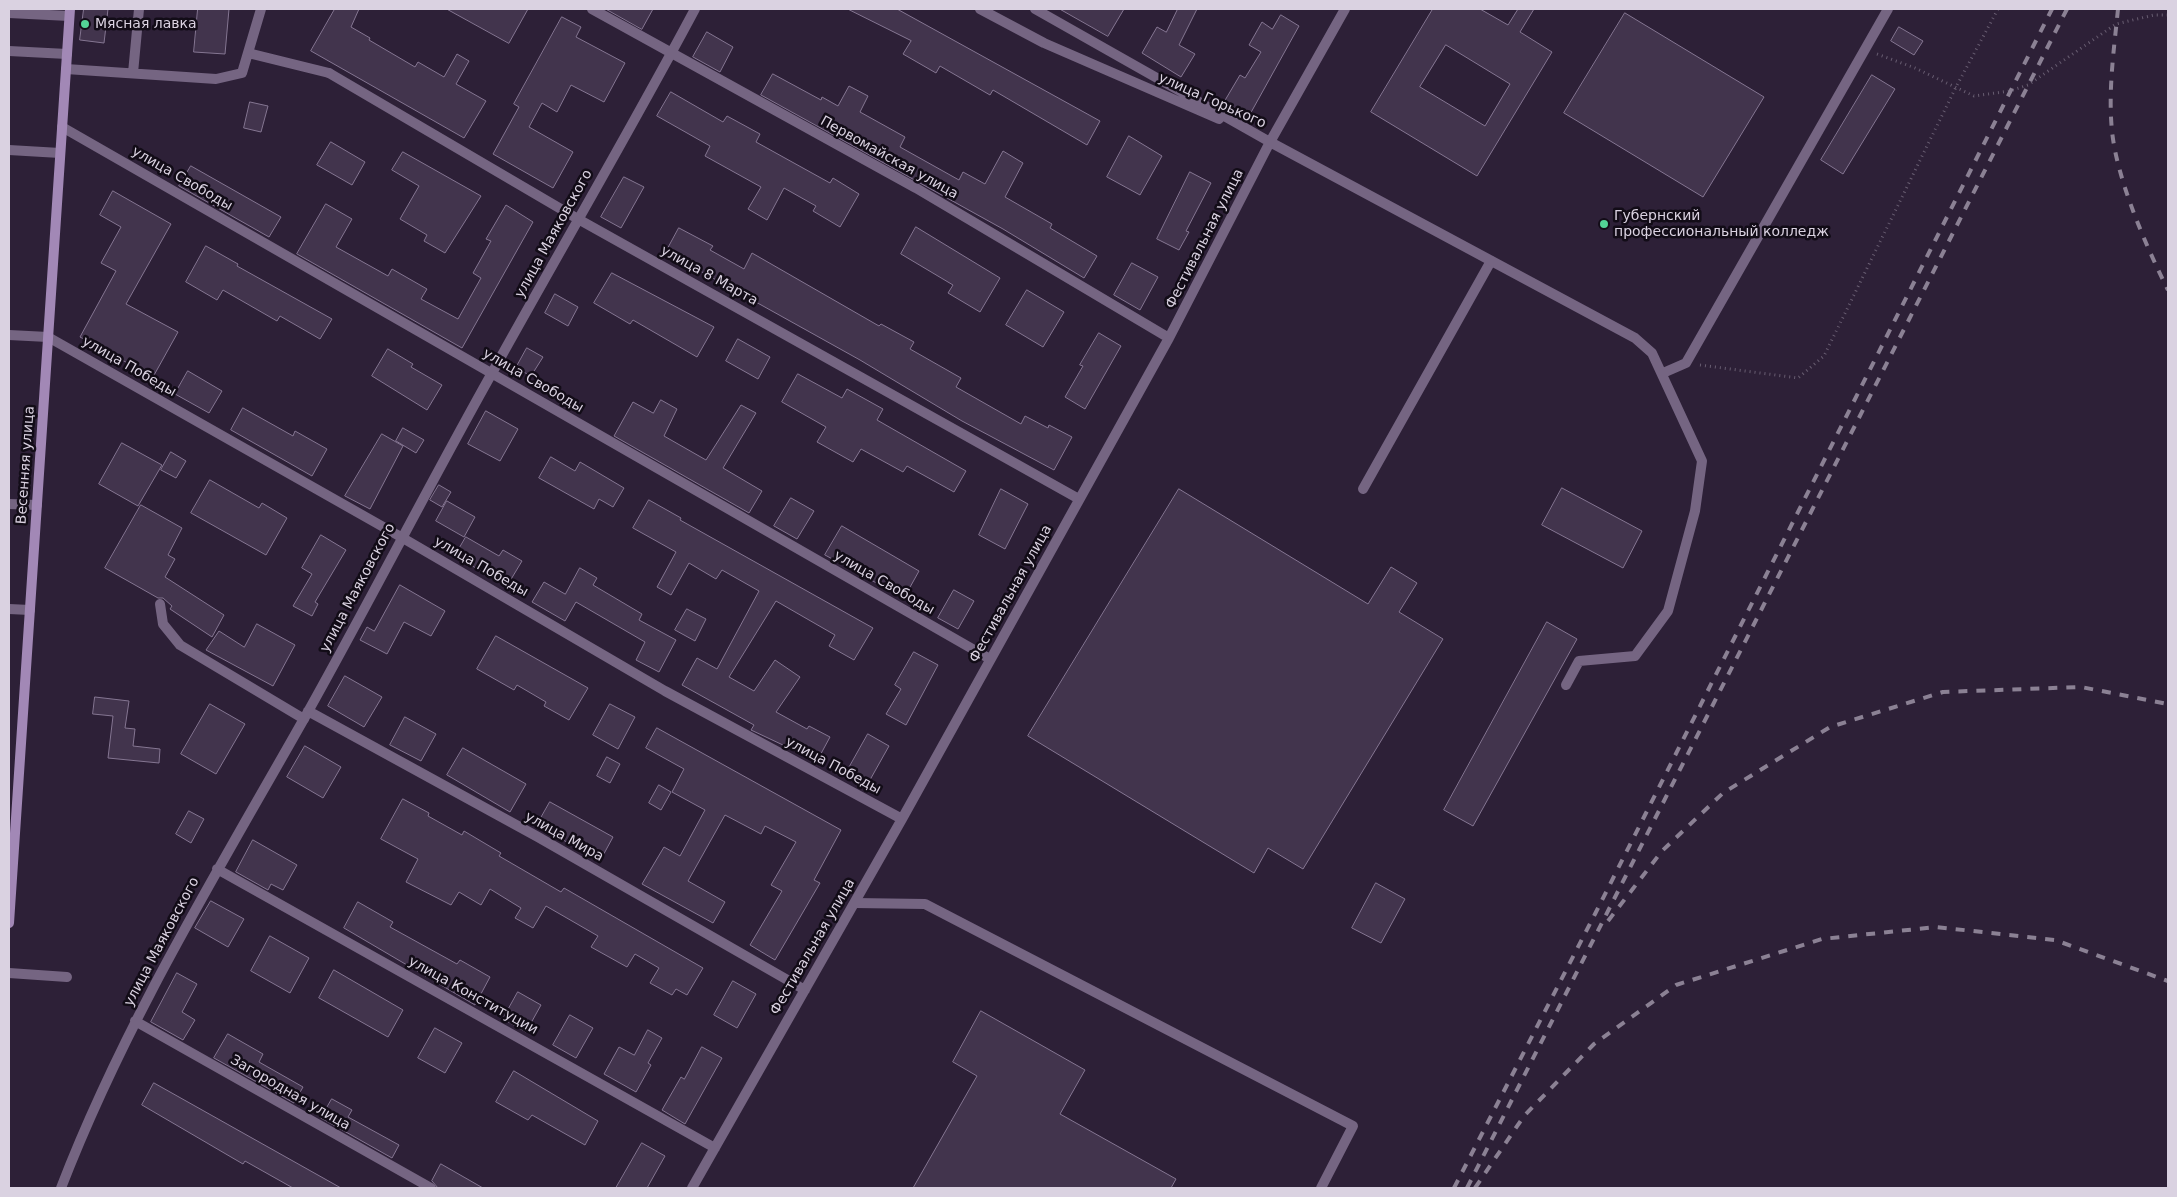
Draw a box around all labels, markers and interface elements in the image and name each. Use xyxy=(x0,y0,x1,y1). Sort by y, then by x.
place label: Мясная лавка xyxy=(95,16,197,32)
marker: Мясная лавка xyxy=(79,18,91,30)
street label: улица Горького xyxy=(1156,70,1268,132)
street label: Первомайская улица xyxy=(817,113,961,203)
street label: улица Свободы xyxy=(129,143,235,215)
street label: Фестивальная улица xyxy=(1162,166,1248,312)
street label: улица Маяковского xyxy=(512,167,596,301)
place label: Губернский профессиональный колледж xyxy=(1614,208,1829,240)
marker: Губернский профессиональный колледж xyxy=(1598,218,1610,230)
street label: улица 8 Марта xyxy=(657,242,761,310)
street label: улица Победы xyxy=(79,333,179,401)
street label: улица Свободы xyxy=(480,345,586,417)
street label: Весенняя улица xyxy=(13,405,39,525)
street label: улица Маяковского xyxy=(317,521,399,655)
street label: Фестивальная улица xyxy=(966,522,1056,666)
street label: улица Победы xyxy=(431,533,531,601)
street label: улица Свободы xyxy=(831,547,937,619)
street label: улица Победы xyxy=(782,734,884,798)
street label: улица Мира xyxy=(522,808,606,866)
street label: улица Маяковского xyxy=(121,875,203,1009)
street label: Фестивальная улица xyxy=(767,876,859,1018)
street label: улица Конституции xyxy=(405,953,541,1039)
street label: Загородная улица xyxy=(227,1052,353,1134)

